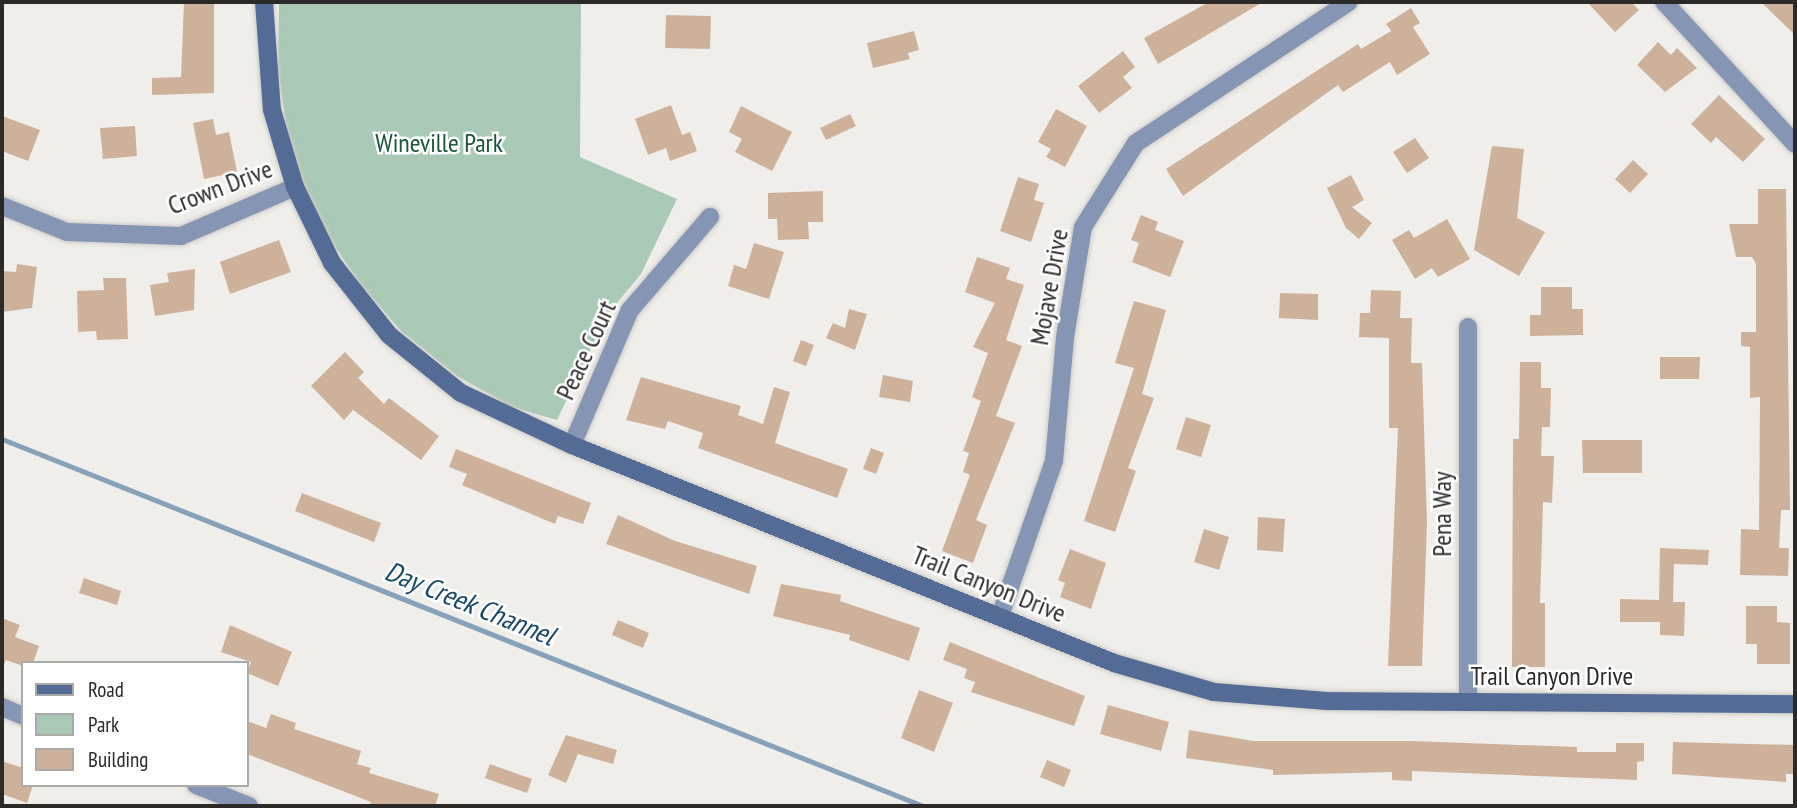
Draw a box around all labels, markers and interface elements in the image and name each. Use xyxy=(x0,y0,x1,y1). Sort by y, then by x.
park label: Wineville Park xyxy=(375,127,503,159)
street label: Crown Drive xyxy=(163,153,277,221)
street label: Mojave Drive xyxy=(1023,227,1075,347)
street label: Peace Court xyxy=(550,295,622,405)
street label: Pena Way xyxy=(1426,471,1458,557)
street label: Trail Canyon Drive xyxy=(908,539,1070,629)
water label: Day Creek Channel xyxy=(380,553,560,653)
street label: Trail Canyon Drive xyxy=(1471,660,1633,692)
legend xyxy=(21,661,248,787)
text: Road xyxy=(88,676,124,703)
text: Park xyxy=(88,711,119,738)
text: Building xyxy=(88,746,148,773)

